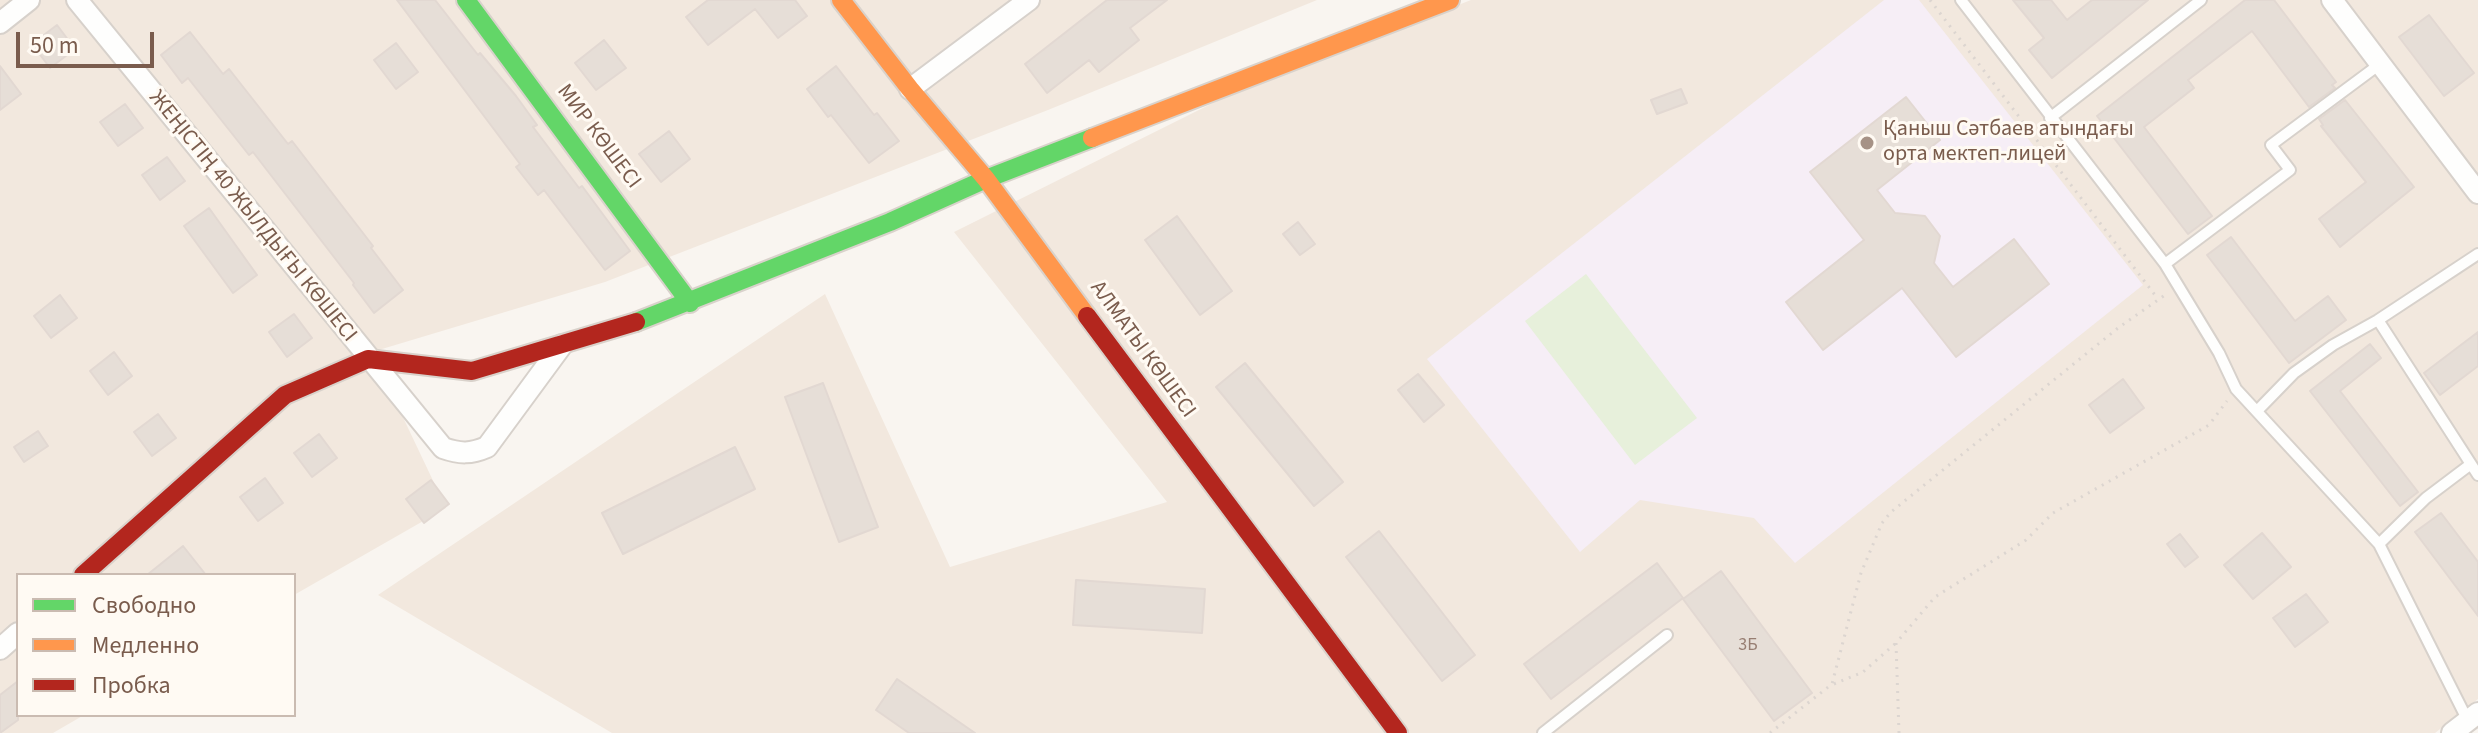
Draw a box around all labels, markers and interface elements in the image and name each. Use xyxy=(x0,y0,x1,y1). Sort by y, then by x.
scale bar xyxy=(20,16,158,66)
text: 50 m xyxy=(30,28,79,63)
street label: МИР КӨШЕСІ xyxy=(550,80,646,194)
street label: ЖЕҢІСТІҢ 40 ЖЫЛДЫҒЫ КӨШЕСІ xyxy=(142,86,362,348)
place label: Қаныш Сәтбаев атындағы орта мектеп-лицей xyxy=(1883,117,2134,168)
marker: Қаныш Сәтбаев атындағы орта мектеп-лицей xyxy=(1858,134,1876,152)
street label: АЛМАТЫ КӨШЕСІ xyxy=(1083,276,1201,424)
legend xyxy=(16,573,296,717)
text: Свободно xyxy=(92,588,196,623)
text: Медленно xyxy=(92,628,199,663)
house number: 3Б xyxy=(1738,635,1758,657)
text: Пробка xyxy=(92,668,171,703)

